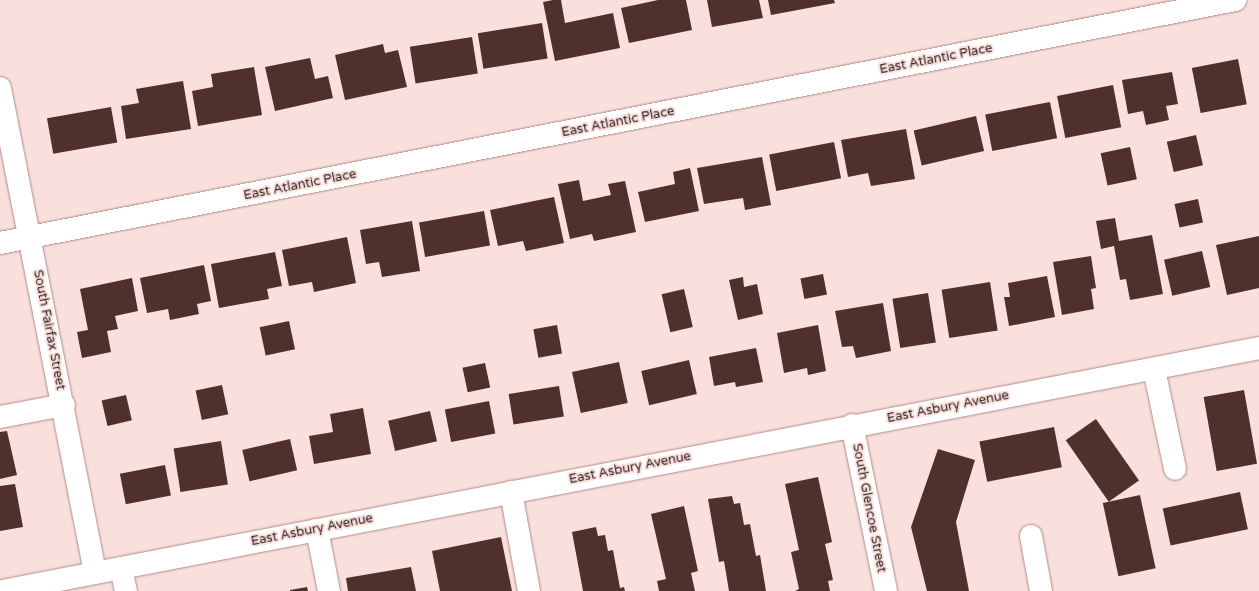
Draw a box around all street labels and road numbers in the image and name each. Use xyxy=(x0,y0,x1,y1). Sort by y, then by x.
street label: East Atlantic Place xyxy=(878,40,994,78)
street label: East Atlantic Place xyxy=(560,103,676,141)
street label: East Atlantic Place xyxy=(242,166,358,204)
street label: South Fairfax Street xyxy=(30,269,68,391)
street label: East Asbury Avenue xyxy=(886,388,1010,426)
street label: South Glencoe Street xyxy=(849,442,889,574)
street label: East Asbury Avenue xyxy=(568,449,692,487)
street label: East Asbury Avenue xyxy=(250,511,374,549)

